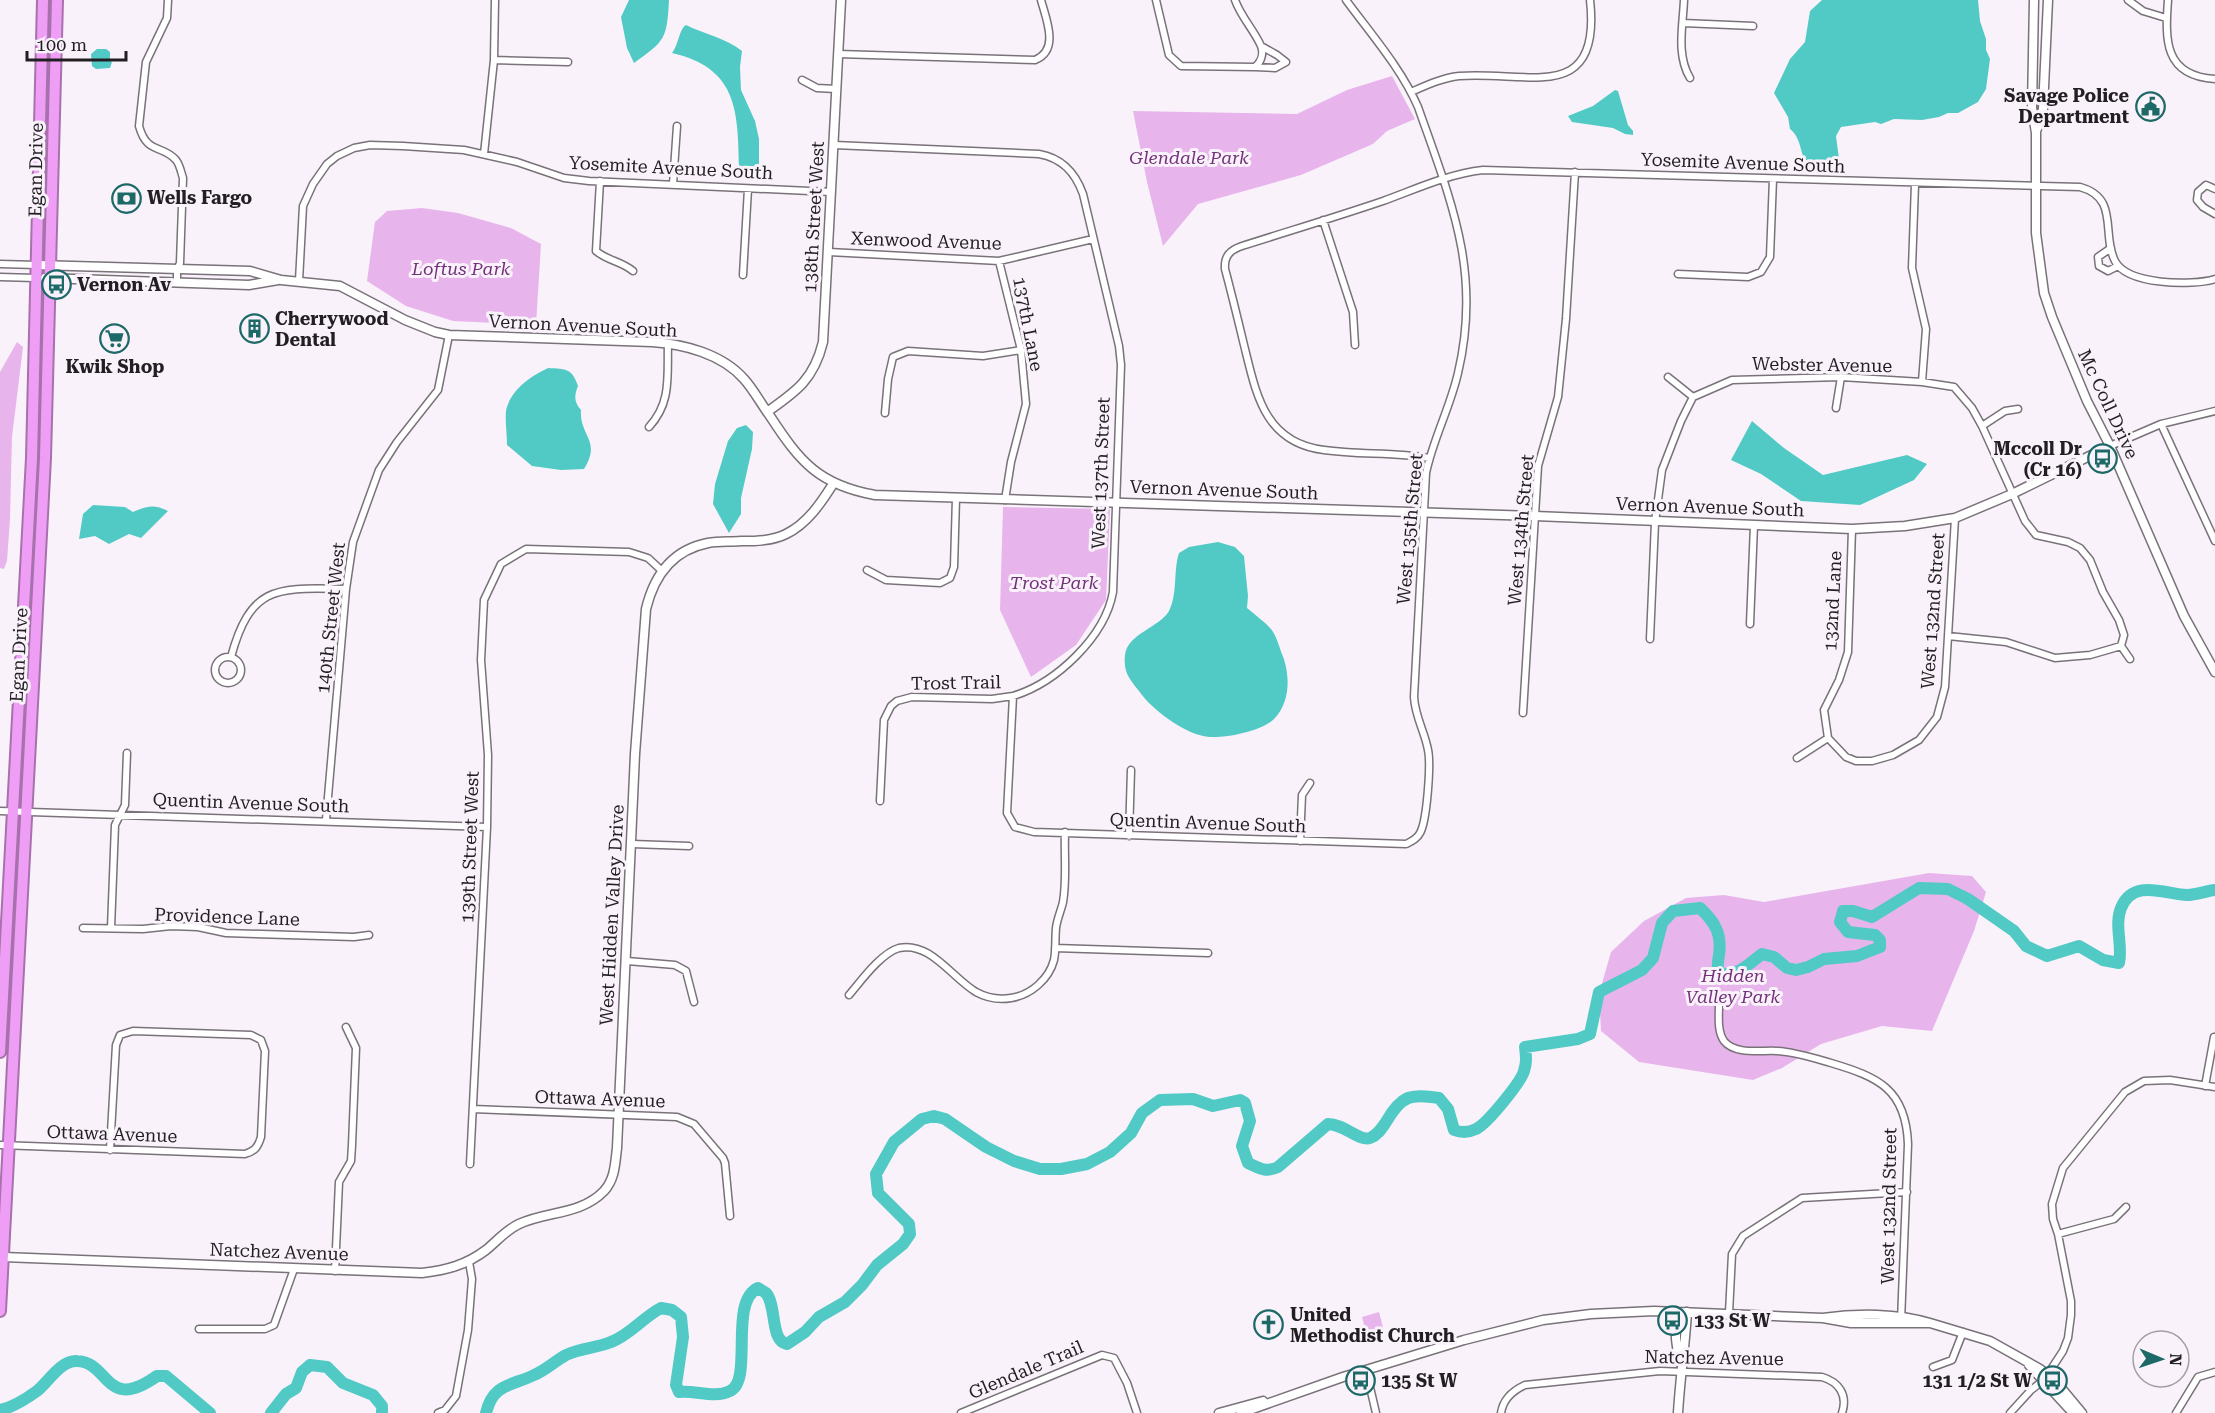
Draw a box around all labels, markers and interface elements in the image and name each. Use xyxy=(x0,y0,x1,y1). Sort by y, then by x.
scale bar xyxy=(27,24,126,62)
text: 100 m xyxy=(36,34,87,55)
place label: Savage Police Department xyxy=(2004,85,2129,127)
public building icon: Savage Police Department xyxy=(2134,90,2166,122)
street label: Egan Drive xyxy=(24,122,47,217)
street label: 138th Street West xyxy=(799,140,828,293)
park label: Glendale Park xyxy=(1129,147,1249,168)
street label: Yosemite Avenue South xyxy=(1640,148,1846,177)
street label: Yosemite Avenue South xyxy=(568,152,774,183)
bank icon: Wells Fargo xyxy=(110,182,142,214)
place label: Wells Fargo xyxy=(147,187,252,208)
street label: Xenwood Avenue xyxy=(850,227,1002,254)
park label: Loftus Park xyxy=(411,258,510,279)
bus stop icon: Vernon Av xyxy=(40,269,72,301)
place label: Vernon Av xyxy=(77,274,171,295)
street label: 137th Lane xyxy=(1009,275,1048,373)
place label: Cherrywood Dental xyxy=(275,308,389,350)
street label: Vernon Avenue South xyxy=(488,310,678,341)
building icon: Cherrywood Dental xyxy=(238,313,270,345)
supermarket icon: Kwik Shop xyxy=(99,322,131,354)
street label: Mc Coll Drive xyxy=(2074,346,2143,462)
street label: Webster Avenue xyxy=(1752,353,1892,376)
place label: Kwik Shop xyxy=(66,356,164,377)
street label: West 137th Street xyxy=(1087,396,1114,549)
place label: Mccoll Dr (Cr 16) xyxy=(1993,438,2082,480)
bus stop icon: Mccoll Dr (Cr 16) xyxy=(2087,443,2119,475)
street label: West 135th Street xyxy=(1392,452,1427,606)
street label: West 134th Street xyxy=(1503,453,1538,607)
street label: Vernon Avenue South xyxy=(1129,476,1319,503)
street label: Vernon Avenue South xyxy=(1615,493,1805,520)
street label: West 132nd Street xyxy=(1917,532,1948,690)
street label: 140th Street West xyxy=(312,541,349,695)
street label: 132nd Lane xyxy=(1819,550,1846,652)
park label: Trost Park xyxy=(1010,572,1099,593)
street label: Egan Drive xyxy=(6,607,31,703)
street label: Trost Trail xyxy=(911,671,1002,694)
street label: 139th Street West xyxy=(456,770,483,923)
street label: Quentin Avenue South xyxy=(152,789,350,816)
street label: West Hidden Valley Drive xyxy=(595,804,628,1026)
street label: Quentin Avenue South xyxy=(1109,809,1307,836)
street label: Providence Lane xyxy=(154,903,300,930)
park label: Hidden Valley Park xyxy=(1686,965,1780,1007)
street label: Ottawa Avenue xyxy=(534,1086,666,1111)
street label: Ottawa Avenue xyxy=(46,1121,178,1146)
street label: West 132nd Street xyxy=(1877,1127,1900,1285)
street label: Natchez Avenue xyxy=(209,1239,349,1264)
place label: United Methodist Church xyxy=(1290,1304,1455,1346)
bus stop icon: 133 St W xyxy=(1657,1305,1689,1337)
church icon: United Methodist Church xyxy=(1253,1309,1285,1341)
place label: 133 St W xyxy=(1694,1310,1771,1331)
north arrow xyxy=(2131,1329,2191,1389)
street label: Glendale Trail xyxy=(965,1336,1087,1403)
street label: Natchez Avenue xyxy=(1644,1346,1784,1369)
text: N xyxy=(2166,1353,2185,1366)
bus stop icon: 135 St W xyxy=(1344,1365,1376,1397)
bus stop icon: 131 1/2 St W xyxy=(2037,1365,2069,1397)
place label: 135 St W xyxy=(1381,1370,1458,1391)
place label: 131 1/2 St W xyxy=(1922,1370,2033,1391)

